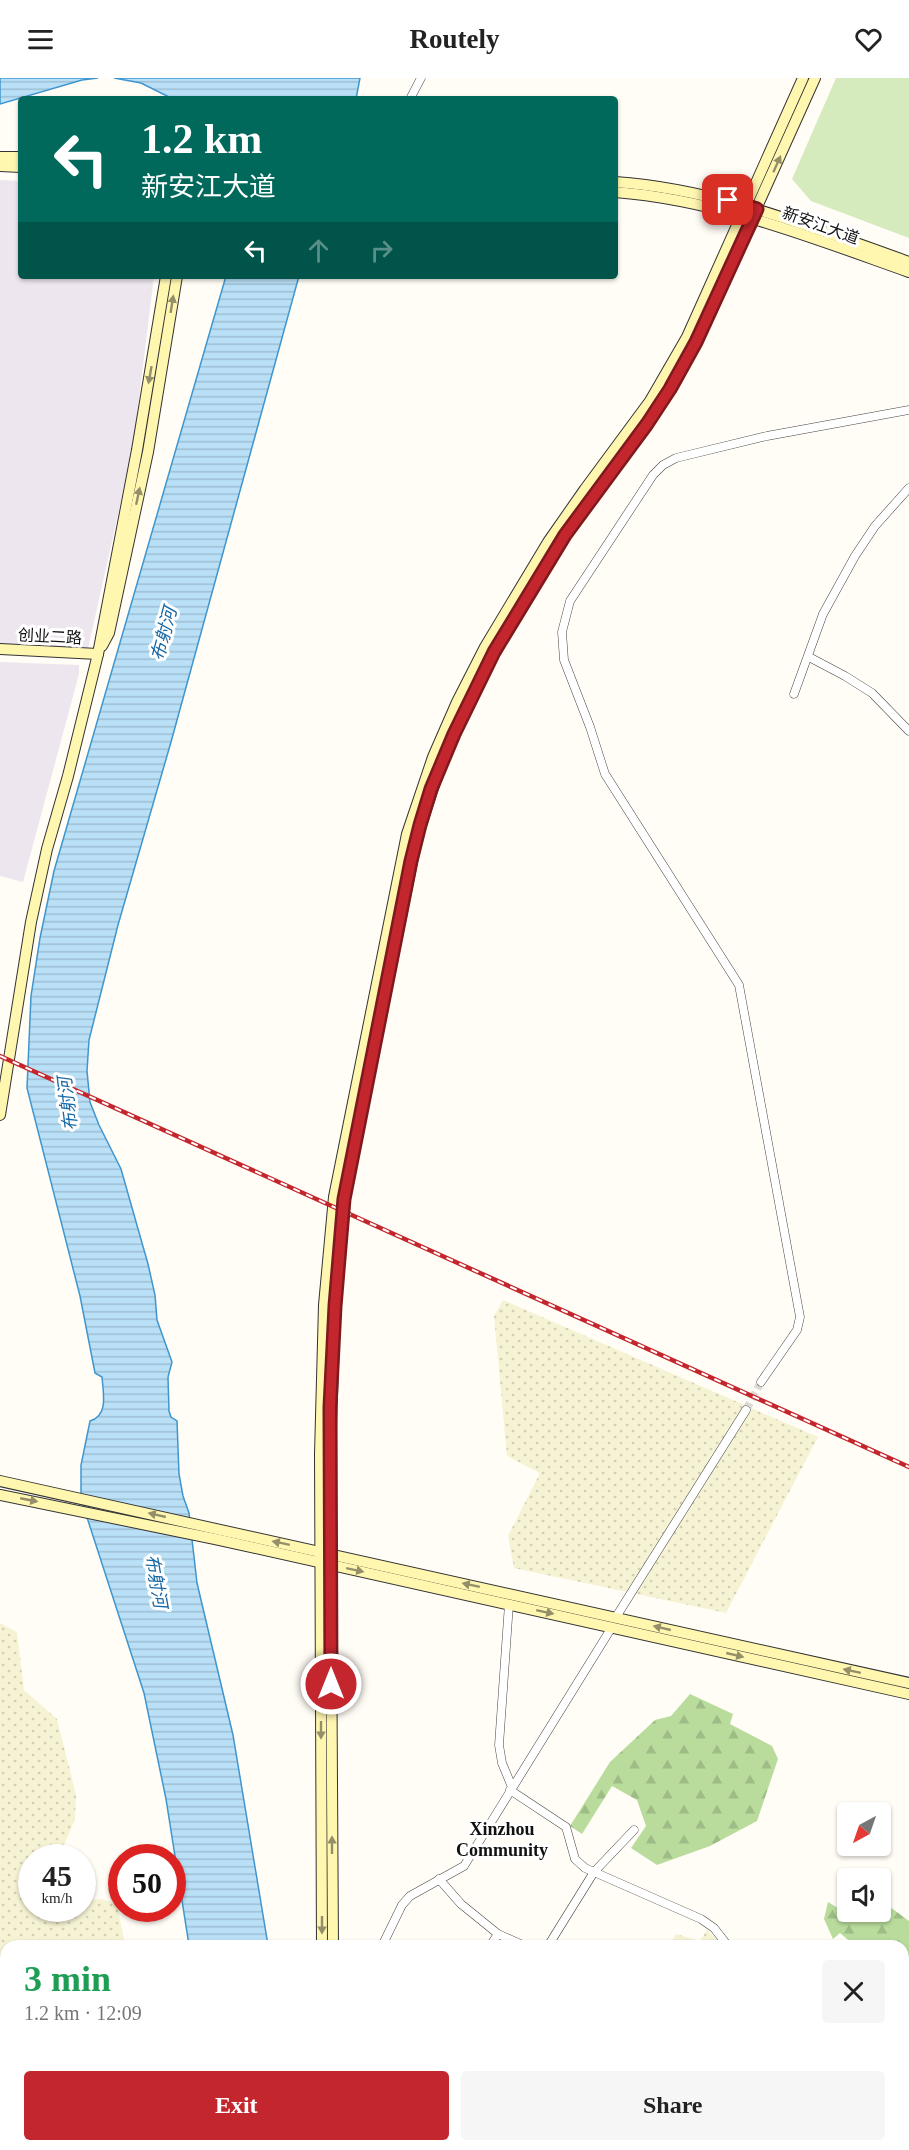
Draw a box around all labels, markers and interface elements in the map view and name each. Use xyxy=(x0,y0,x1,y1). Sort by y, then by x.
icon: menu xyxy=(24,23,57,56)
icon: heart xyxy=(852,23,885,56)
text: Routely xyxy=(410,24,500,54)
text: 1.2 km xyxy=(141,116,262,162)
icon: left xyxy=(42,120,120,198)
one-way arrow xyxy=(772,155,782,173)
text: 新安江大道 xyxy=(141,172,276,202)
pin xyxy=(702,174,753,225)
icon: arrive xyxy=(711,183,744,216)
street label: 新安江大道 xyxy=(780,204,861,247)
icon: left xyxy=(239,234,272,267)
icon: ahead xyxy=(302,234,335,267)
icon: right xyxy=(365,234,398,267)
one-way arrow xyxy=(168,295,177,314)
one-way arrow xyxy=(146,366,155,385)
one-way arrow xyxy=(134,487,144,506)
water label: 布射河 xyxy=(147,602,181,663)
street label: 创业二路 xyxy=(18,626,82,647)
water label: 布射河 xyxy=(54,1073,81,1132)
one-way arrow xyxy=(19,1496,38,1505)
one-way arrow xyxy=(148,1510,166,1520)
one-way arrow xyxy=(271,1538,290,1547)
water label: 布射河 xyxy=(141,1553,171,1612)
one-way arrow xyxy=(345,1566,364,1575)
one-way arrow xyxy=(462,1580,481,1589)
one-way arrow xyxy=(536,1608,555,1617)
one-way arrow xyxy=(652,1622,671,1632)
one-way arrow xyxy=(726,1651,745,1660)
position arrow xyxy=(299,1652,363,1716)
one-way arrow xyxy=(843,1665,861,1675)
one-way arrow xyxy=(316,1721,326,1740)
north arrow xyxy=(837,1802,891,1856)
map controls xyxy=(837,1802,891,1922)
district label: Xinzhou Community xyxy=(456,1819,548,1860)
one-way arrow xyxy=(327,1836,337,1855)
speed limit sign: 50 xyxy=(108,1844,186,1922)
text: 45 xyxy=(42,1859,72,1892)
button: sound xyxy=(837,1868,891,1922)
text: km/h xyxy=(42,1890,72,1906)
one-way arrow xyxy=(317,1916,327,1935)
text: 3 min xyxy=(24,1959,111,1999)
button: close xyxy=(822,1960,885,2023)
text: 1.2 km · 12:09 xyxy=(24,2002,142,2024)
button: Exit xyxy=(24,2071,449,2140)
button: Share xyxy=(461,2071,885,2140)

